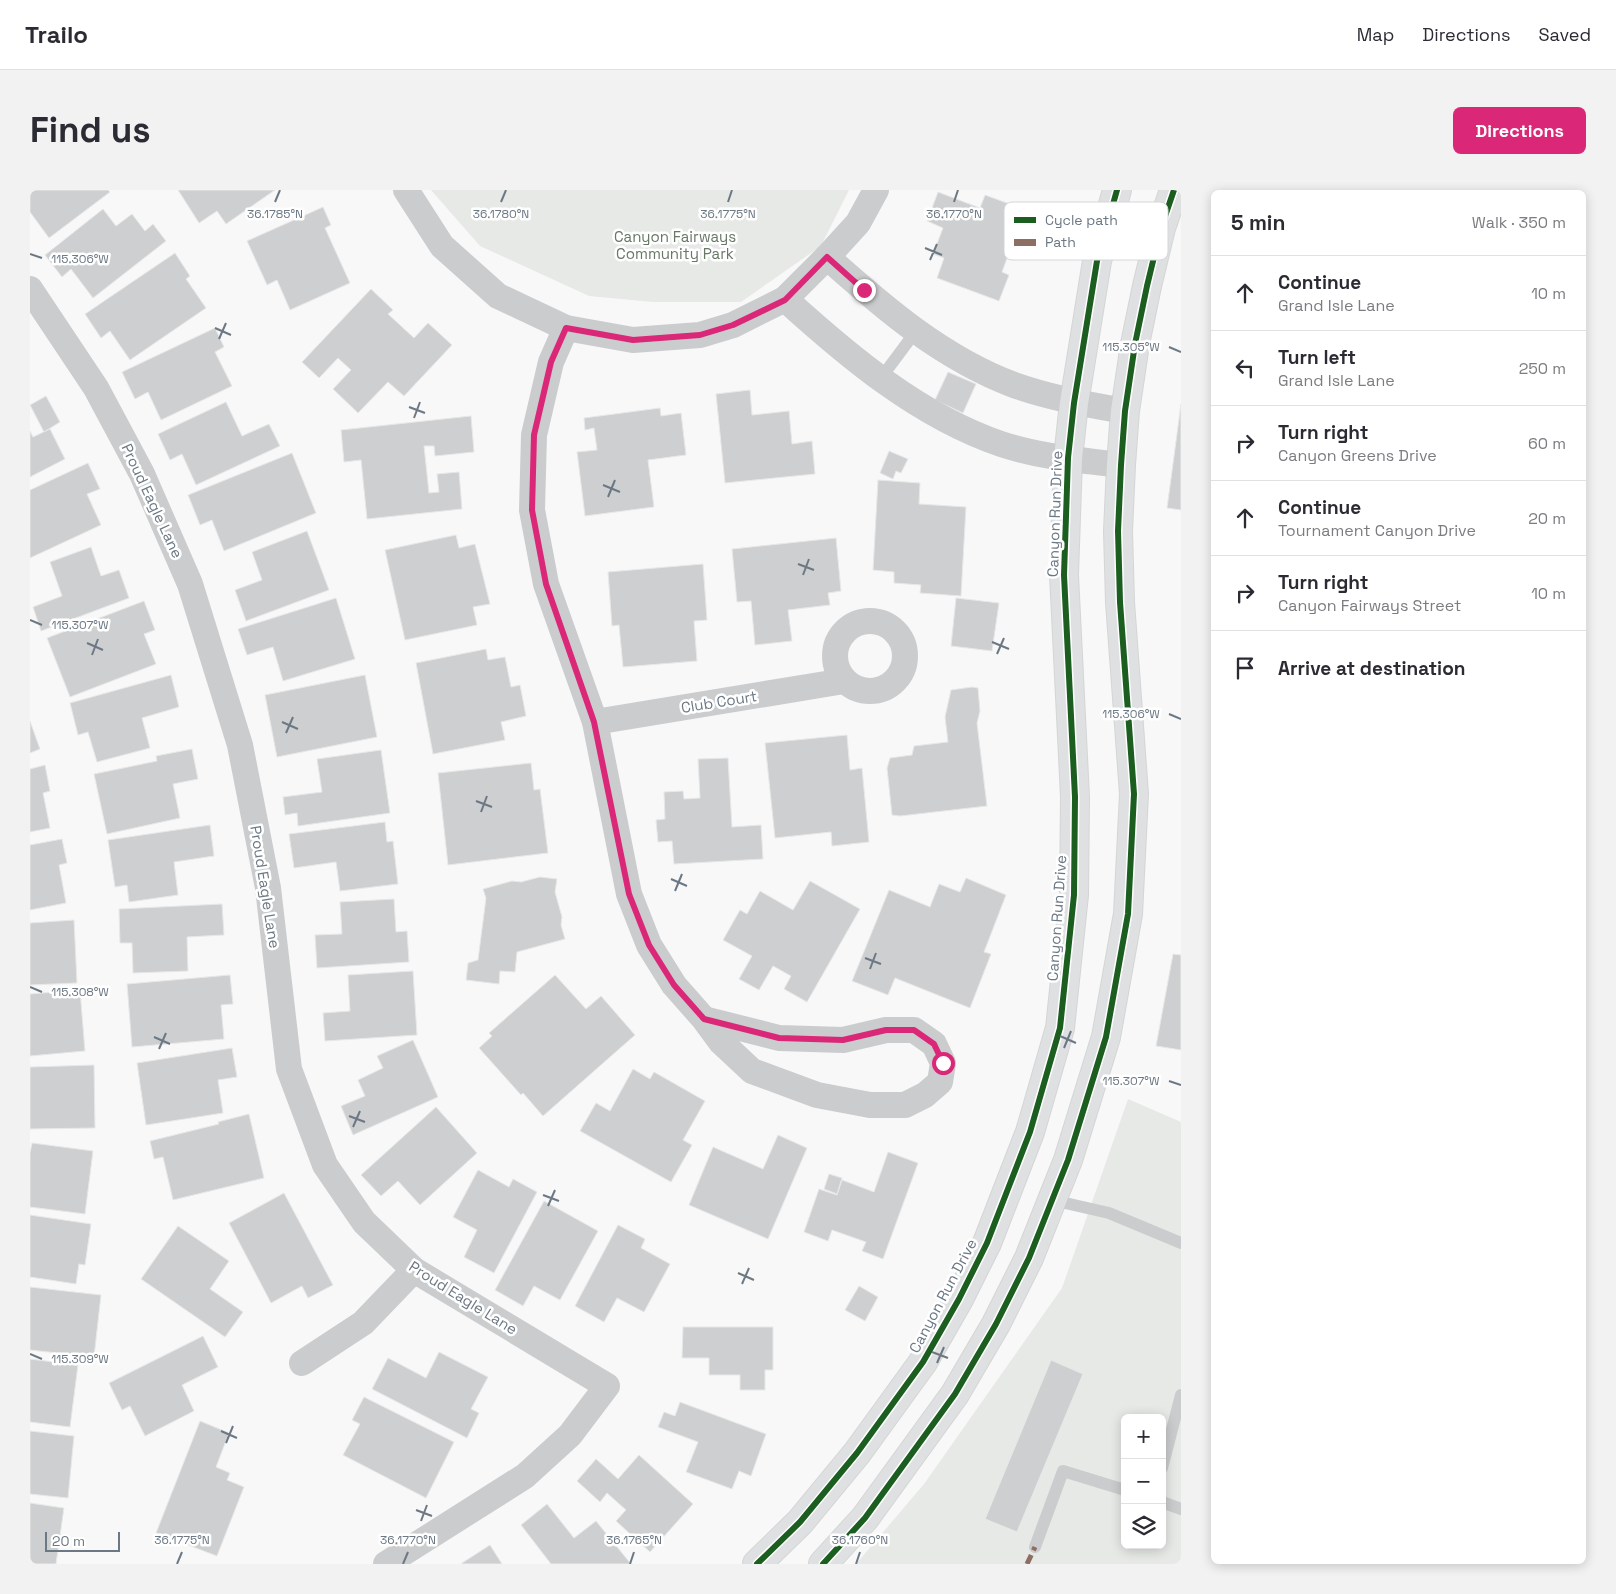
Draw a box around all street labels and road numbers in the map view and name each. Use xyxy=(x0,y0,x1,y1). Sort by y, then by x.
street label: Proud Eagle Lane xyxy=(118,441,187,561)
street label: Canyon Run Drive xyxy=(1043,450,1066,578)
street label: Club Court xyxy=(680,686,758,717)
street label: Proud Eagle Lane xyxy=(246,824,285,950)
street label: Canyon Run Drive xyxy=(1043,854,1070,982)
street label: Canyon Run Drive xyxy=(904,1235,981,1356)
street label: Proud Eagle Lane xyxy=(406,1257,521,1339)

